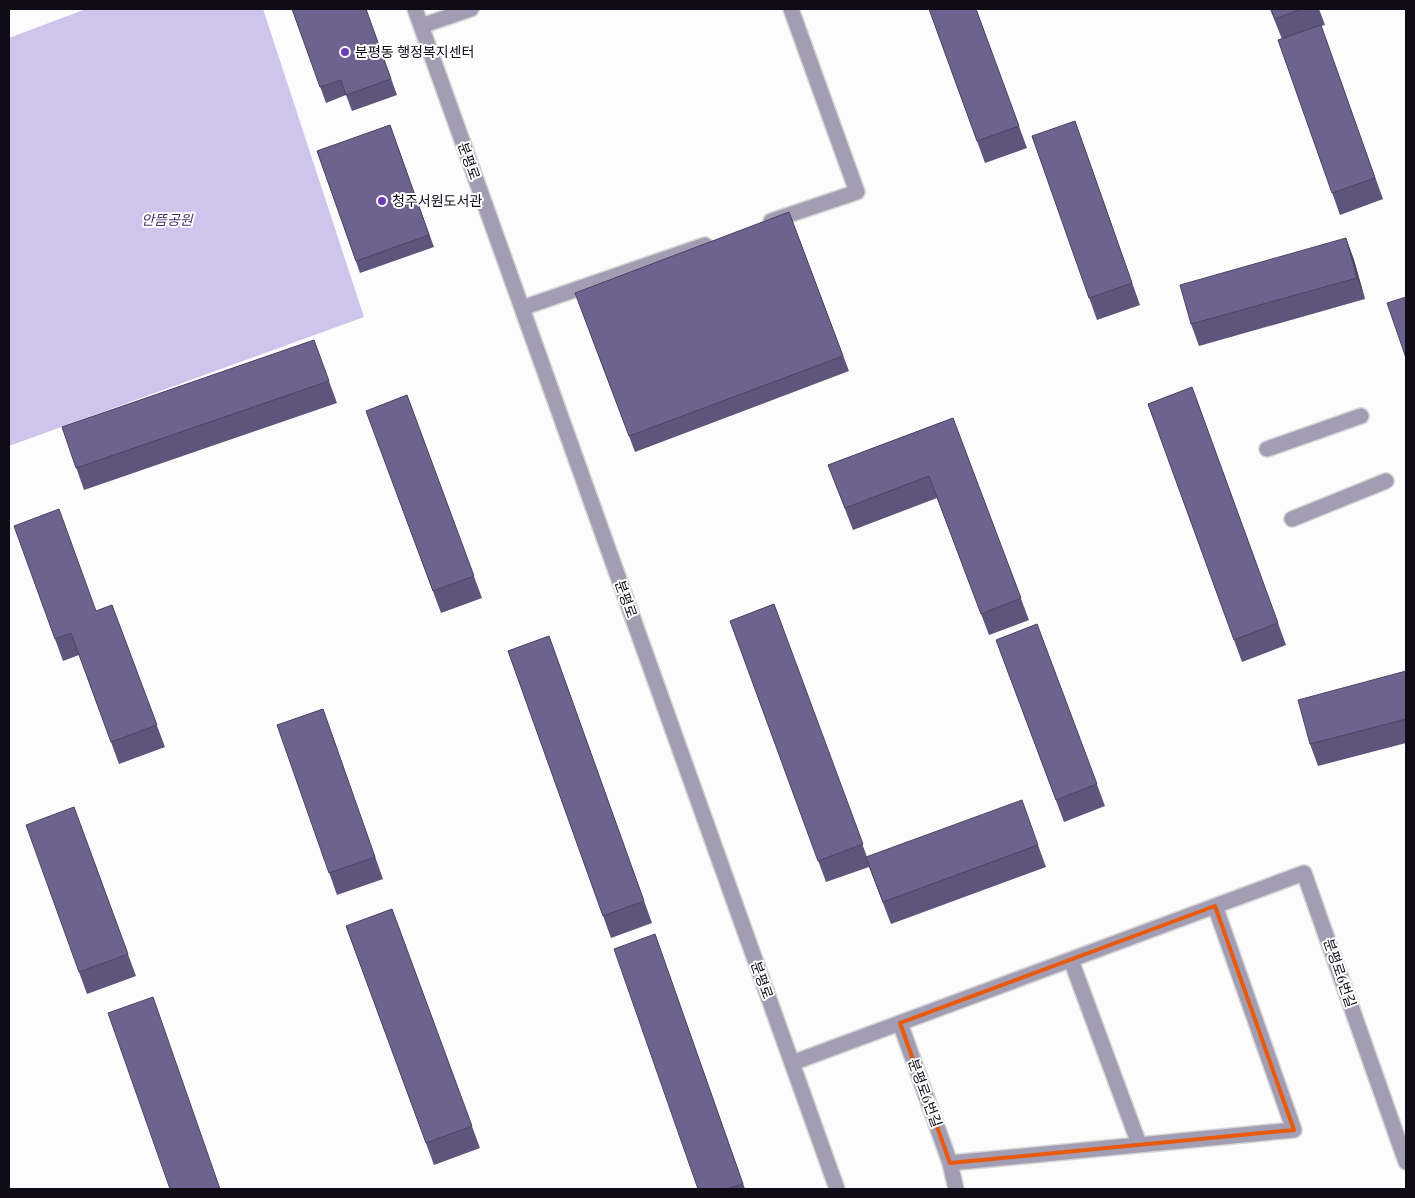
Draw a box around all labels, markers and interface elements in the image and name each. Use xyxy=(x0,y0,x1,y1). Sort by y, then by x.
place label: 분평동 행정복지센터 xyxy=(355,42,474,61)
marker: 분평동 행정복지센터 xyxy=(339,46,351,58)
street label: 분평로 xyxy=(454,139,485,182)
place label: 청주서원도서관 xyxy=(392,191,482,210)
marker: 청주서원도서관 xyxy=(376,195,388,207)
park label: 안뜸공원 xyxy=(141,210,194,229)
street label: 분평로 xyxy=(611,577,642,620)
street label: 분평로6번길 xyxy=(1320,936,1361,1010)
street label: 분평로 xyxy=(747,958,778,1001)
street label: 분평로6번길 xyxy=(904,1056,947,1130)

